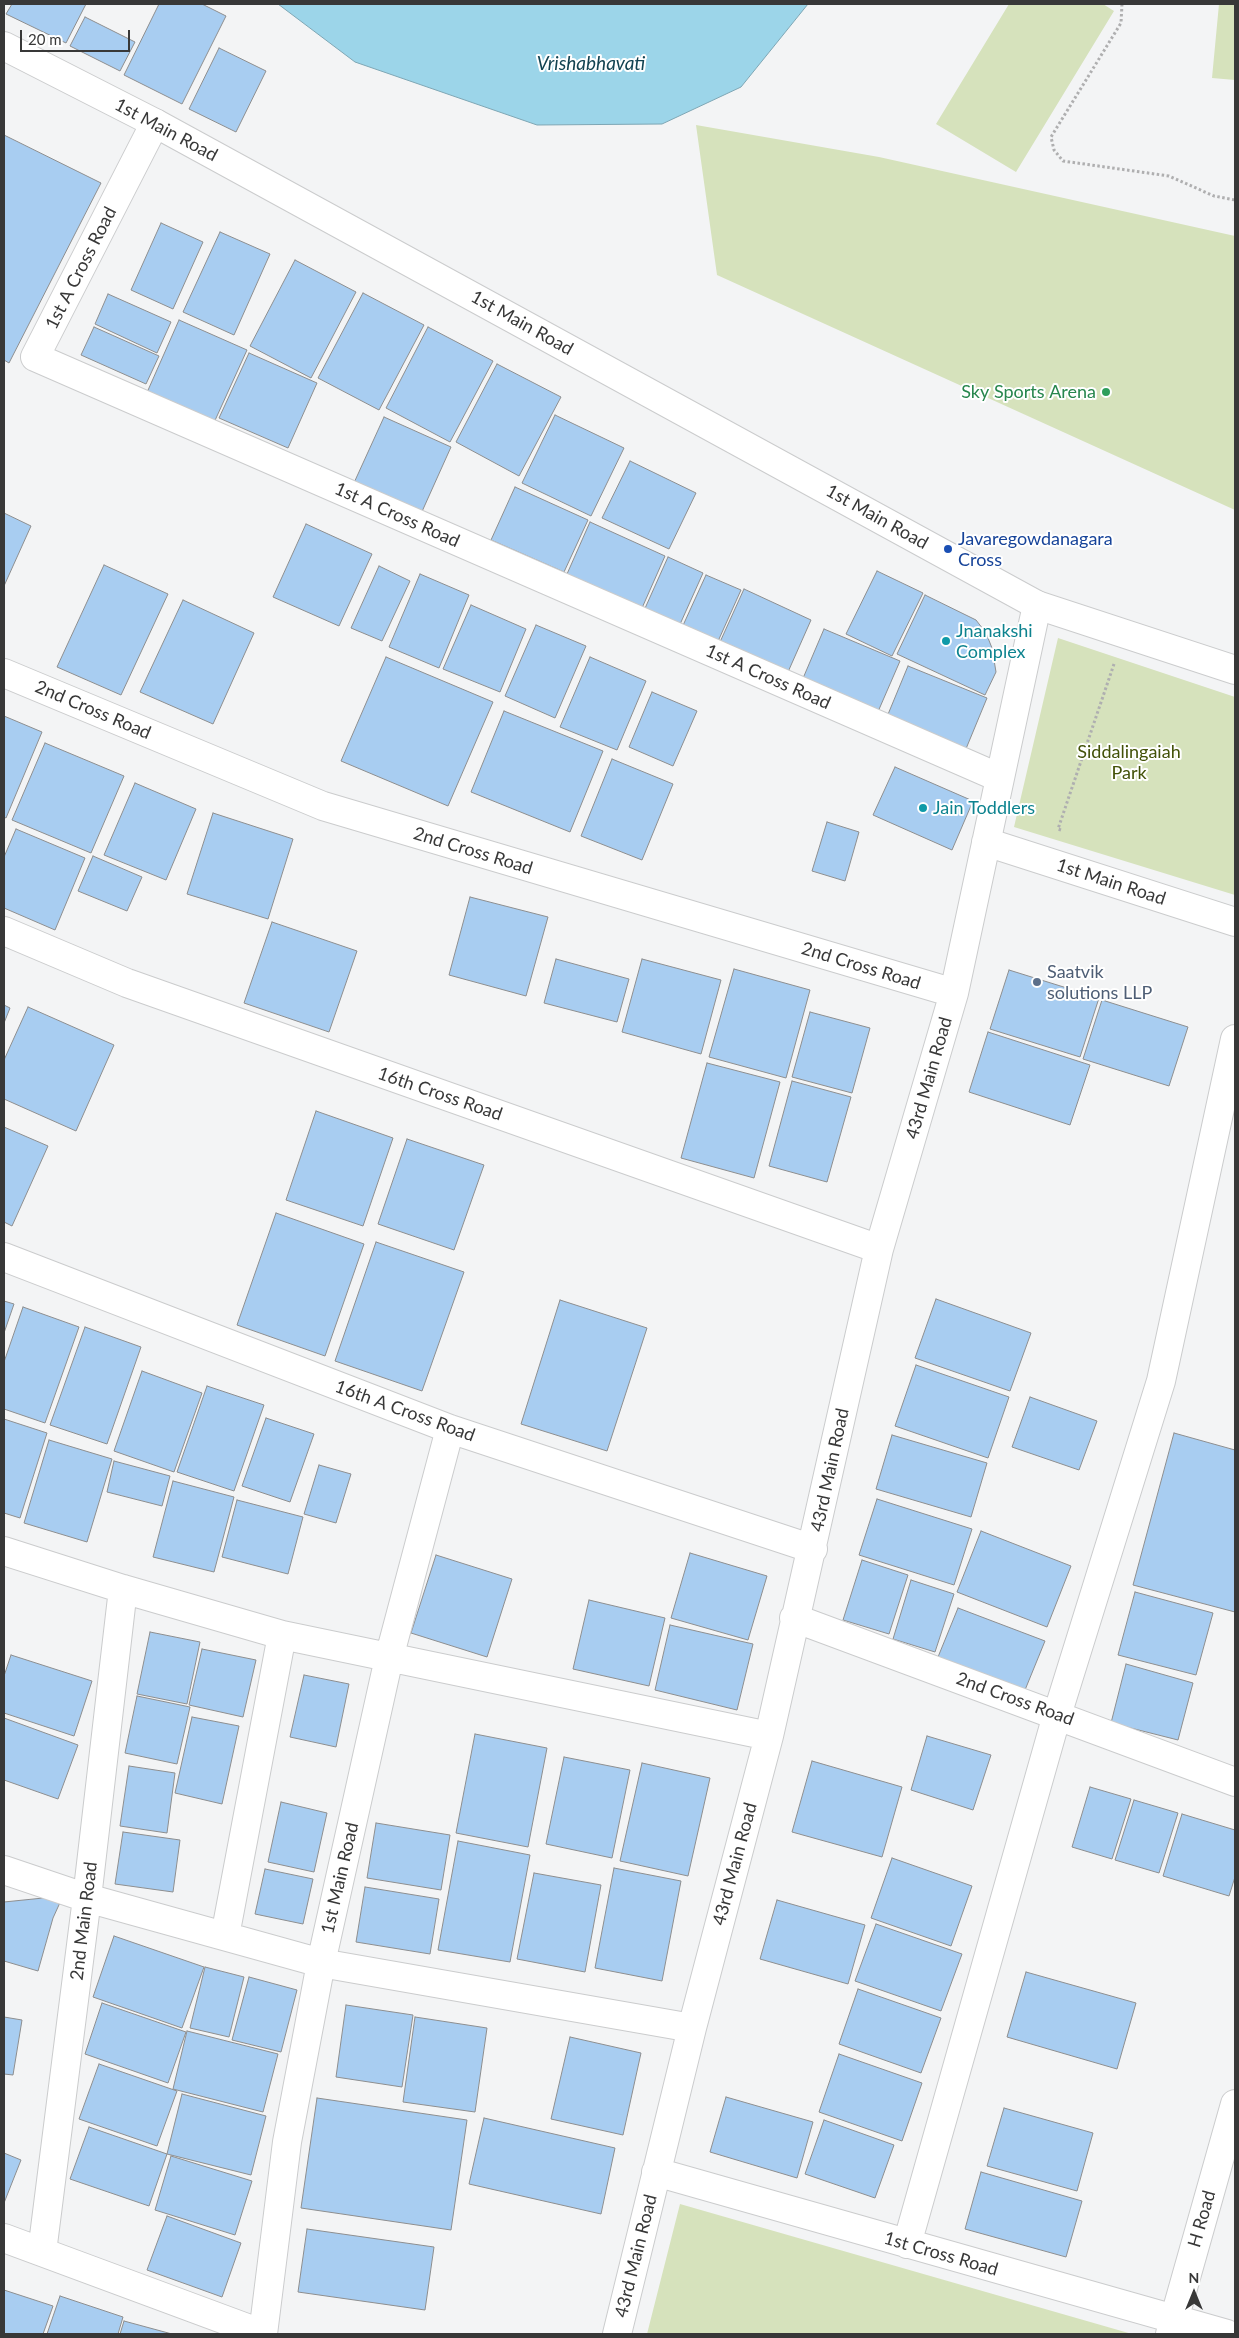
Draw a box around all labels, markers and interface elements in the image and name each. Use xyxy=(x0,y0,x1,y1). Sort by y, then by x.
scale bar xyxy=(22,20,132,52)
text: 20 m xyxy=(28,30,62,48)
water label: Vrishabhavati xyxy=(537,53,645,75)
street label: 1st Main Road xyxy=(111,94,221,166)
street label: 1st A Cross Road xyxy=(41,203,121,333)
street label: 1st Main Road xyxy=(467,286,577,360)
place label: Sky Sports Arena xyxy=(961,381,1096,403)
marker: Sky Sports Arena xyxy=(1100,386,1112,398)
street label: 1st A Cross Road xyxy=(331,478,463,552)
street label: 1st Main Road xyxy=(822,480,932,554)
place label: Javaregowdanagara Cross xyxy=(958,528,1113,570)
marker: Javaregowdanagara Cross xyxy=(942,543,954,555)
place label: Jnanakshi Complex xyxy=(956,620,1033,662)
marker: Jnanakshi Complex xyxy=(940,635,952,647)
street label: 1st A Cross Road xyxy=(702,640,834,714)
street label: 2nd Cross Road xyxy=(32,676,154,744)
park label: Siddalingaiah Park xyxy=(1077,741,1181,784)
place label: Jain Toddlers xyxy=(933,797,1035,819)
marker: Jain Toddlers xyxy=(917,802,929,814)
street label: 2nd Cross Road xyxy=(411,823,535,879)
street label: 1st Main Road xyxy=(1054,854,1168,910)
street label: 2nd Cross Road xyxy=(799,938,923,994)
place label: Saatvik solutions LLP xyxy=(1047,961,1152,1004)
marker: Saatvik solutions LLP xyxy=(1031,976,1043,988)
street label: 43rd Main Road xyxy=(901,1014,957,1142)
street label: 16th Cross Road xyxy=(375,1063,505,1125)
street label: 16th A Cross Road xyxy=(332,1376,478,1446)
street label: 43rd Main Road xyxy=(806,1406,854,1534)
street label: 2nd Cross Road xyxy=(953,1668,1077,1730)
street label: 43rd Main Road xyxy=(708,1800,762,1928)
street label: 1st Main Road xyxy=(317,1820,363,1936)
street label: 2nd Main Road xyxy=(66,1860,102,1982)
street label: H Road xyxy=(1184,2188,1220,2250)
street label: 43rd Main Road xyxy=(610,2192,662,2320)
street label: 1st Cross Road xyxy=(881,2227,1001,2281)
north arrow xyxy=(1169,2268,1219,2318)
text: N xyxy=(1189,2269,1199,2286)

